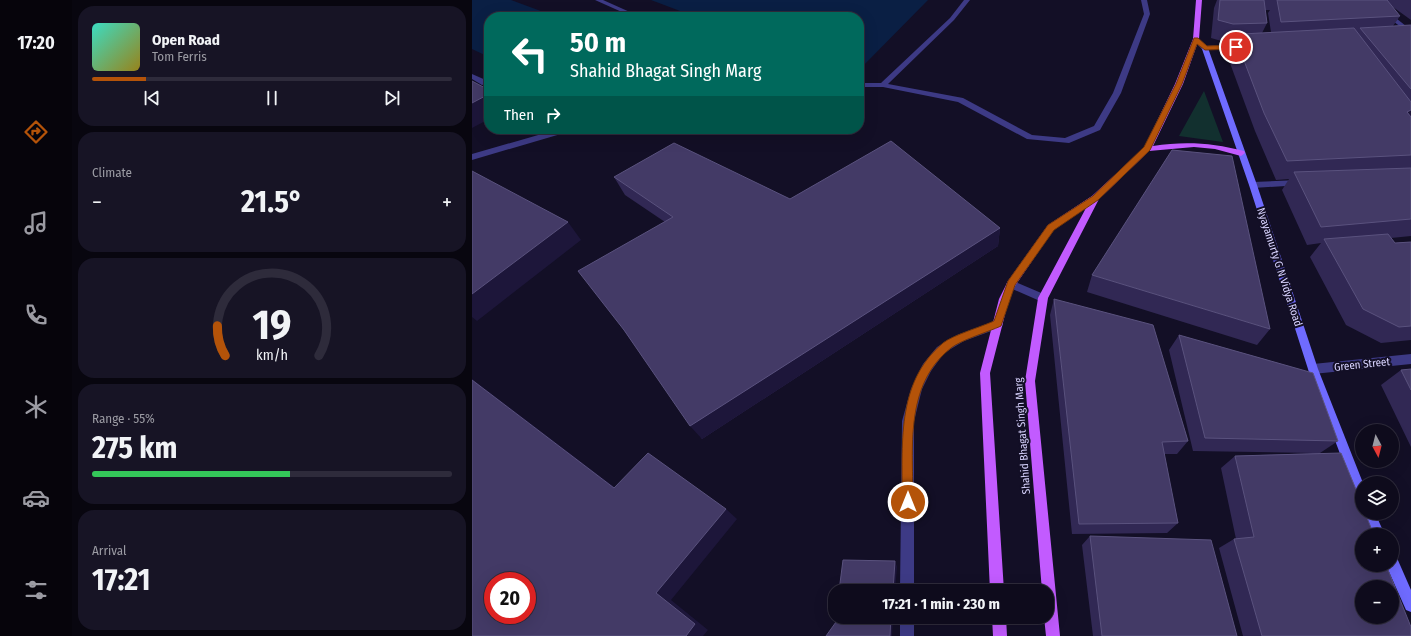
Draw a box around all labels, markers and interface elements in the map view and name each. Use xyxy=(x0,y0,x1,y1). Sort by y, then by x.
text: 50 m xyxy=(570,26,626,59)
icon: left xyxy=(504,28,556,80)
pin xyxy=(1219,30,1253,64)
text: Open Road xyxy=(152,31,220,49)
text: 17:20 xyxy=(17,32,55,54)
icon: arrive xyxy=(1225,36,1247,58)
text: Tom Ferris xyxy=(152,49,207,64)
text: Shahid Bhagat Singh Marg xyxy=(570,60,761,82)
icon: previous xyxy=(141,87,163,109)
icon: pause xyxy=(261,87,283,109)
icon: next xyxy=(381,87,403,109)
icon: right xyxy=(542,104,564,126)
text: Then xyxy=(504,106,534,124)
icon: directions xyxy=(22,118,50,146)
text: Climate xyxy=(92,165,132,180)
text: 21.5° xyxy=(241,184,303,220)
text: − xyxy=(92,189,102,216)
text: + xyxy=(442,189,452,216)
street label: Nyayamurty G N Vidya Road xyxy=(1254,206,1305,328)
icon: music xyxy=(22,209,50,237)
text: 19 xyxy=(252,300,292,350)
icon: phone xyxy=(22,301,50,329)
text: km/h xyxy=(256,347,288,364)
street label: Green Street xyxy=(1333,355,1391,374)
street label: Shahid Bhagat Singh Marg xyxy=(1012,376,1033,495)
icon: climate xyxy=(22,393,50,421)
text: Range · 55% xyxy=(92,411,155,426)
north arrow xyxy=(1355,424,1399,468)
map controls xyxy=(1355,424,1399,624)
text: 275 km xyxy=(92,430,177,466)
button: layers xyxy=(1355,476,1399,520)
position arrow xyxy=(887,481,929,523)
icon: car xyxy=(22,484,50,512)
button: + xyxy=(1355,528,1399,572)
text: Arrival xyxy=(92,543,126,558)
text: 17:21 xyxy=(92,562,150,598)
speed limit sign: 20 xyxy=(484,572,536,624)
icon: filters xyxy=(22,576,50,604)
button: − xyxy=(1355,580,1399,624)
text: 17:21 · 1 min · 230 m xyxy=(882,595,1000,613)

